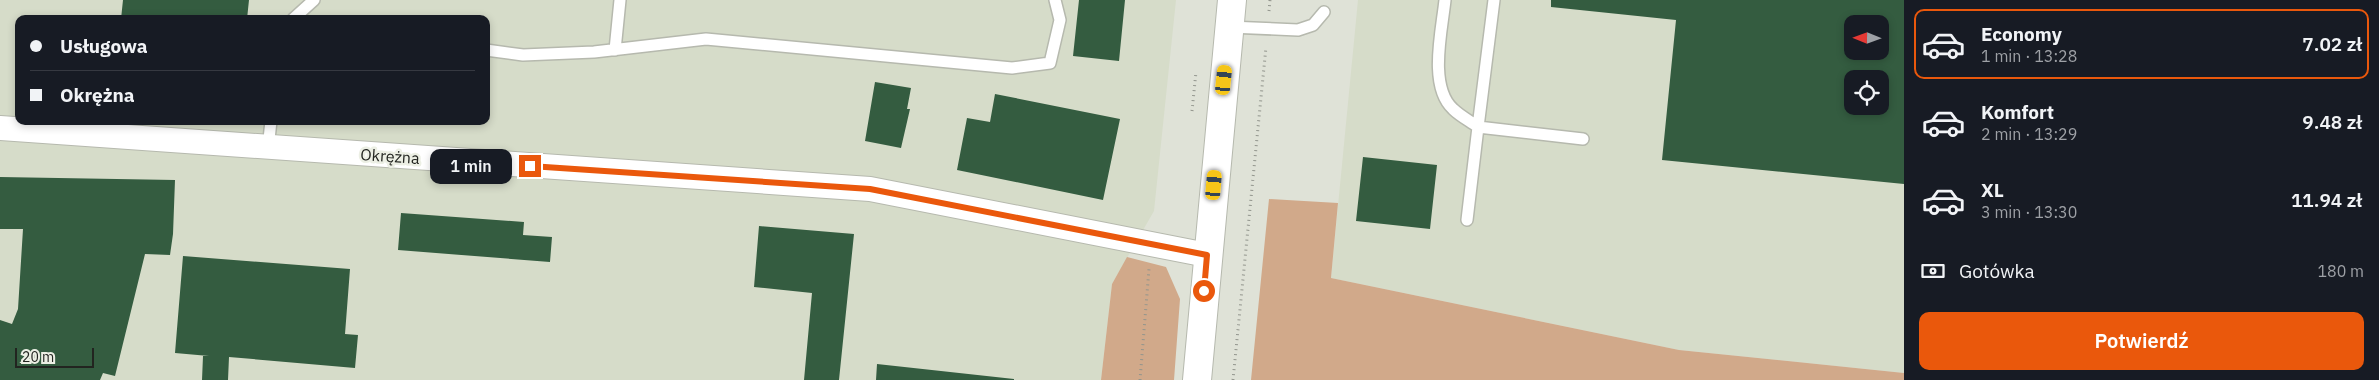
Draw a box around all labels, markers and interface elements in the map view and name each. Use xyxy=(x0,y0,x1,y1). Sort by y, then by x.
north arrow xyxy=(1844,15,1889,60)
map controls xyxy=(1844,15,1889,115)
icon: car xyxy=(1921,22,1966,67)
text: Economy xyxy=(1981,22,2062,46)
text: 7.02 zł xyxy=(2302,32,2362,56)
text: Usługowa xyxy=(60,34,147,58)
text: 1 min · 13:28 xyxy=(1981,46,2077,66)
car xyxy=(1214,64,1233,96)
button: locate xyxy=(1844,70,1889,115)
text: Okrężna xyxy=(60,83,135,107)
icon: car xyxy=(1921,100,1966,145)
text: Komfort xyxy=(1981,100,2054,124)
text: 9.48 zł xyxy=(2302,110,2362,134)
text: 2 min · 13:29 xyxy=(1981,124,2077,144)
street label: Okrężna xyxy=(360,144,421,168)
callout: 1 min xyxy=(430,148,512,184)
route end xyxy=(519,155,541,177)
text: 1 min xyxy=(450,156,492,176)
car xyxy=(1205,169,1222,201)
icon: car xyxy=(1921,178,1966,223)
text: XL xyxy=(1981,178,2004,202)
text: 11.94 zł xyxy=(2291,188,2362,212)
text: 3 min · 13:30 xyxy=(1981,202,2077,222)
icon: cash xyxy=(1919,257,1947,285)
text: Gotówka xyxy=(1959,259,2035,283)
text: 180 m xyxy=(2317,261,2364,281)
route start xyxy=(1193,280,1215,302)
button: Potwierdź xyxy=(1919,312,2364,370)
scale bar xyxy=(15,345,94,368)
text: 20 m xyxy=(22,348,54,366)

